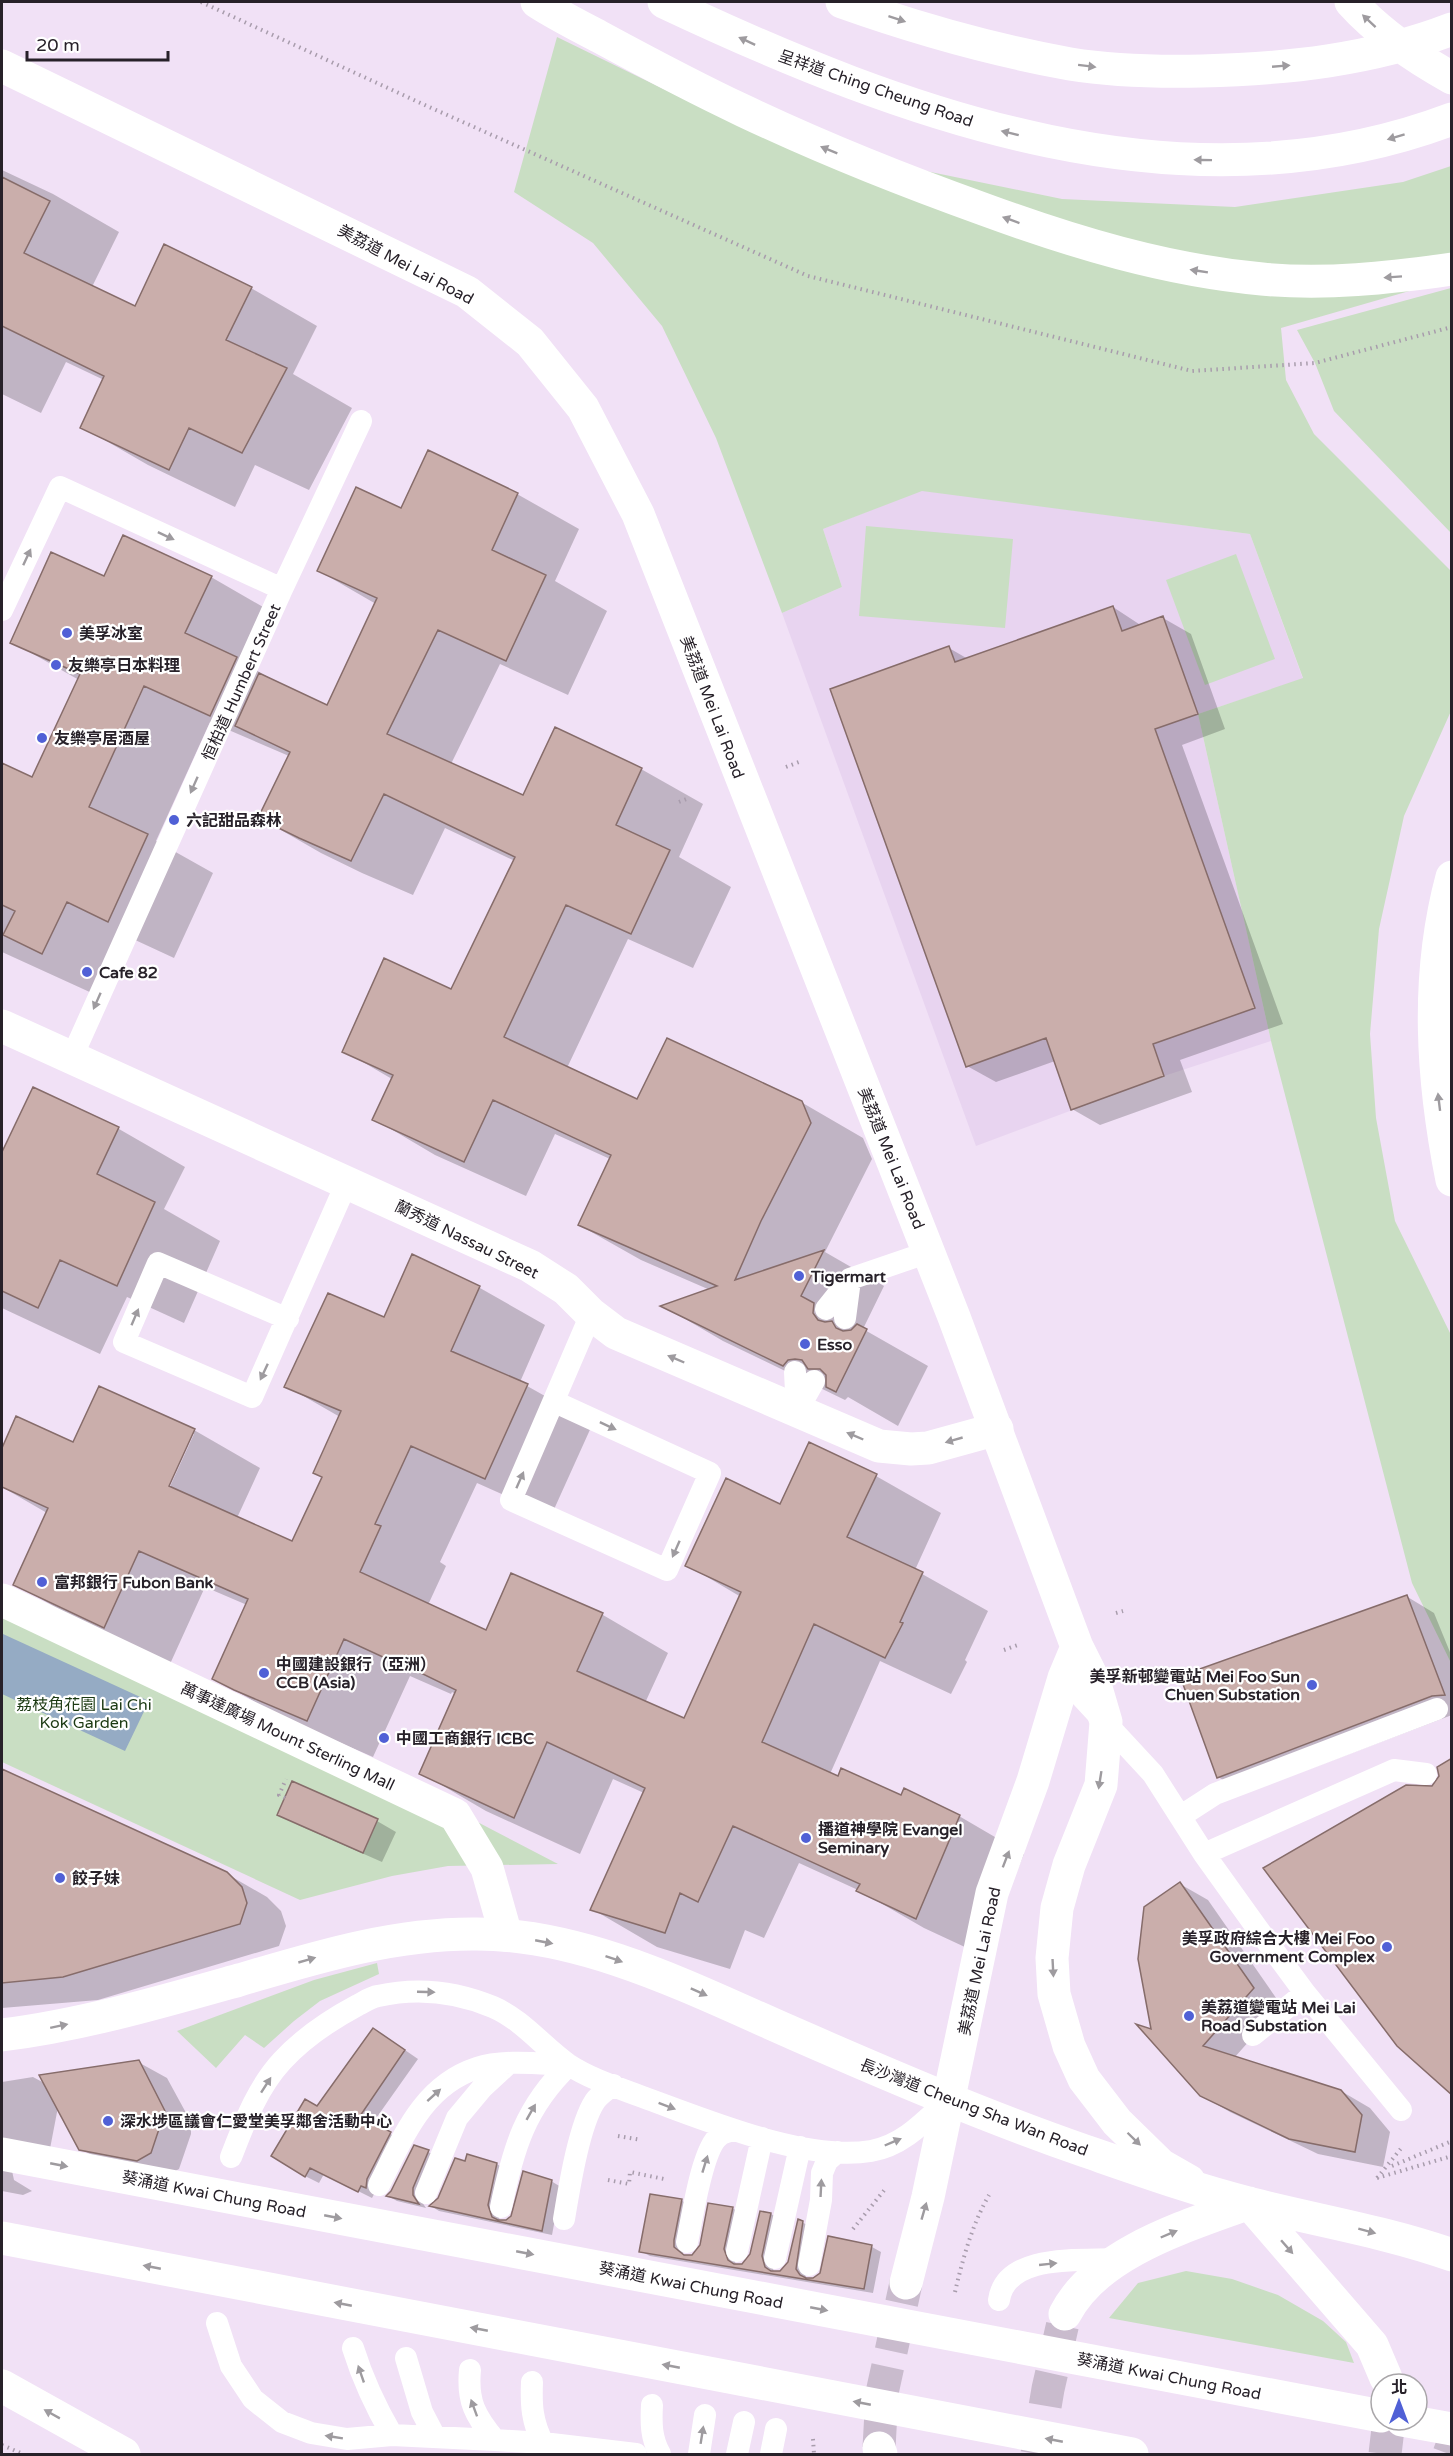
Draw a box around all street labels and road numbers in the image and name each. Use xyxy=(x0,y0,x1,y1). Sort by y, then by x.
street label: 呈祥道 Ching Cheung Road xyxy=(776,46,976,132)
street label: 美荔道 Mei Lai Road xyxy=(334,221,477,309)
street label: 恒柏道 Humbert Street xyxy=(198,601,286,764)
street label: 美荔道 Mei Lai Road xyxy=(676,633,748,782)
street label: 美荔道 Mei Lai Road xyxy=(853,1085,929,1232)
street label: 蘭秀道 Nassau Street xyxy=(391,1196,542,1284)
street label: 萬事達廣場 Mount Sterling Mall xyxy=(177,1678,398,1795)
street label: 美荔道 Mei Lai Road xyxy=(954,1885,1005,2037)
street label: 長沙灣道 Cheung Sha Wan Road xyxy=(857,2055,1091,2161)
street label: 葵涌道 Kwai Chung Road xyxy=(120,2167,308,2223)
street label: 葵涌道 Kwai Chung Road xyxy=(597,2258,785,2314)
street label: 葵涌道 Kwai Chung Road xyxy=(1075,2349,1263,2405)

